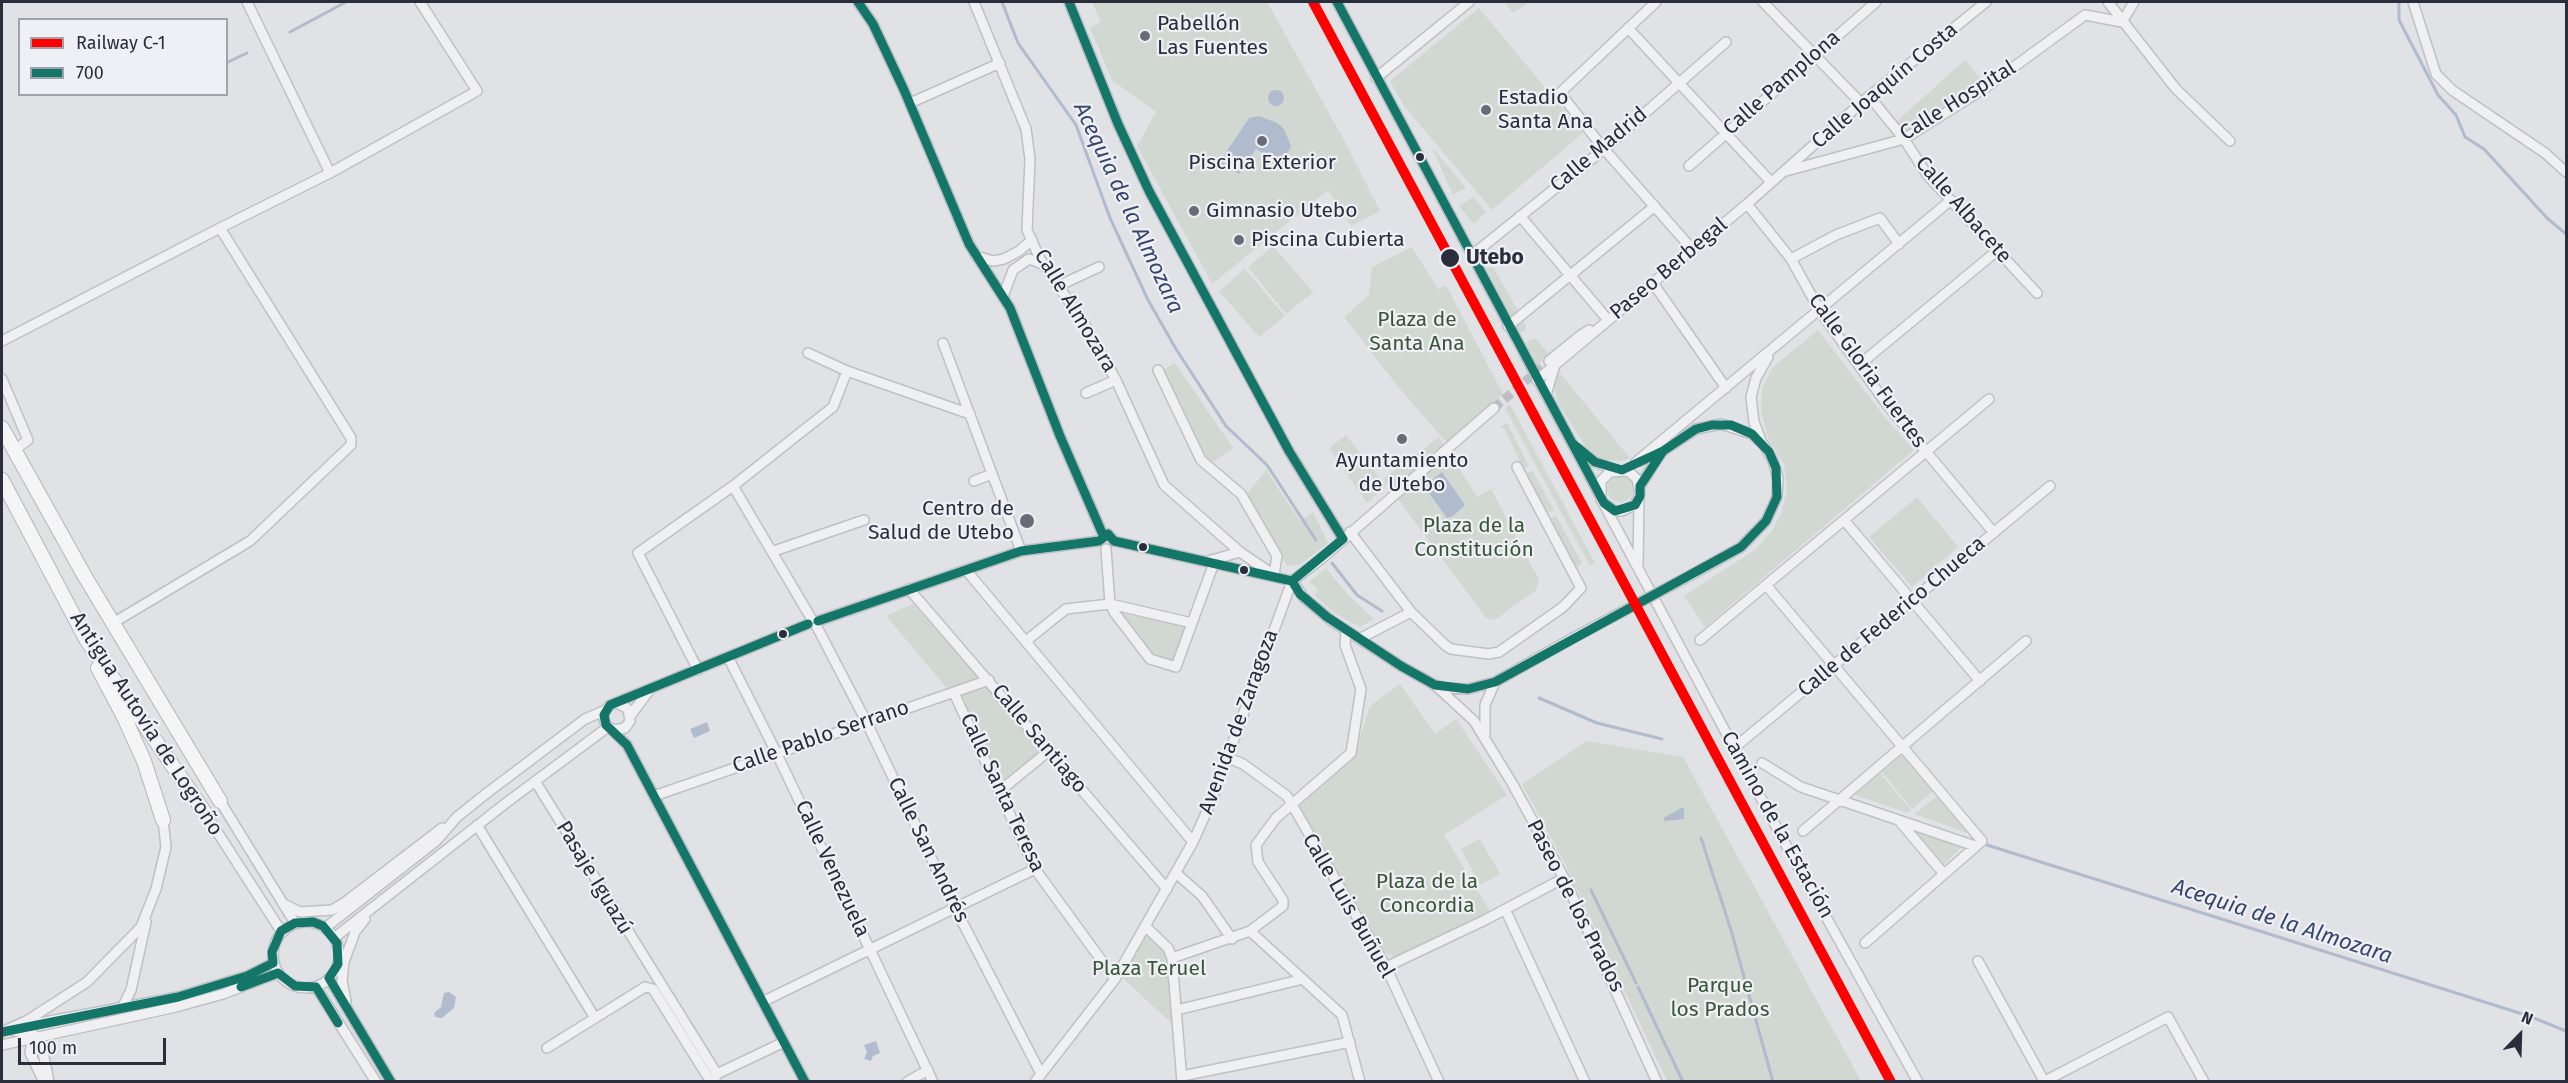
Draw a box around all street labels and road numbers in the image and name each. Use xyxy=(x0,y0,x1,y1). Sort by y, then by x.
street label: Calle Joaquín Costa xyxy=(1807,18,1963,154)
street label: Calle Pamplona xyxy=(1718,25,1846,141)
street label: Calle Hospital xyxy=(1896,55,2020,147)
street label: Calle Madrid xyxy=(1545,102,1653,198)
street label: Calle Albacete xyxy=(1910,151,2016,269)
street label: Paseo Berbegal xyxy=(1605,213,1733,325)
street label: Calle Almozara xyxy=(1028,245,1122,377)
street label: Calle Gloria Fuertes xyxy=(1803,289,1931,453)
street label: Calle de Federico Chueca xyxy=(1793,531,1991,703)
street label: Antigua Autovía de Logroño xyxy=(64,607,228,841)
street label: Avenida de Zaragoza xyxy=(1194,626,1284,818)
street label: Calle Santiago xyxy=(986,679,1092,799)
street label: Calle Pablo Serrano xyxy=(729,695,913,779)
street label: Calle Santa Teresa xyxy=(954,709,1050,877)
street label: Camino de la Estación xyxy=(1715,727,1839,923)
street label: Calle San Andrés xyxy=(882,773,974,927)
street label: Calle Venezuela xyxy=(789,796,875,942)
street label: Paseo de los Prados xyxy=(1521,816,1629,996)
street label: Pasaje Iguazú xyxy=(550,817,638,939)
street label: Calle Luis Buñuel xyxy=(1296,829,1400,983)

